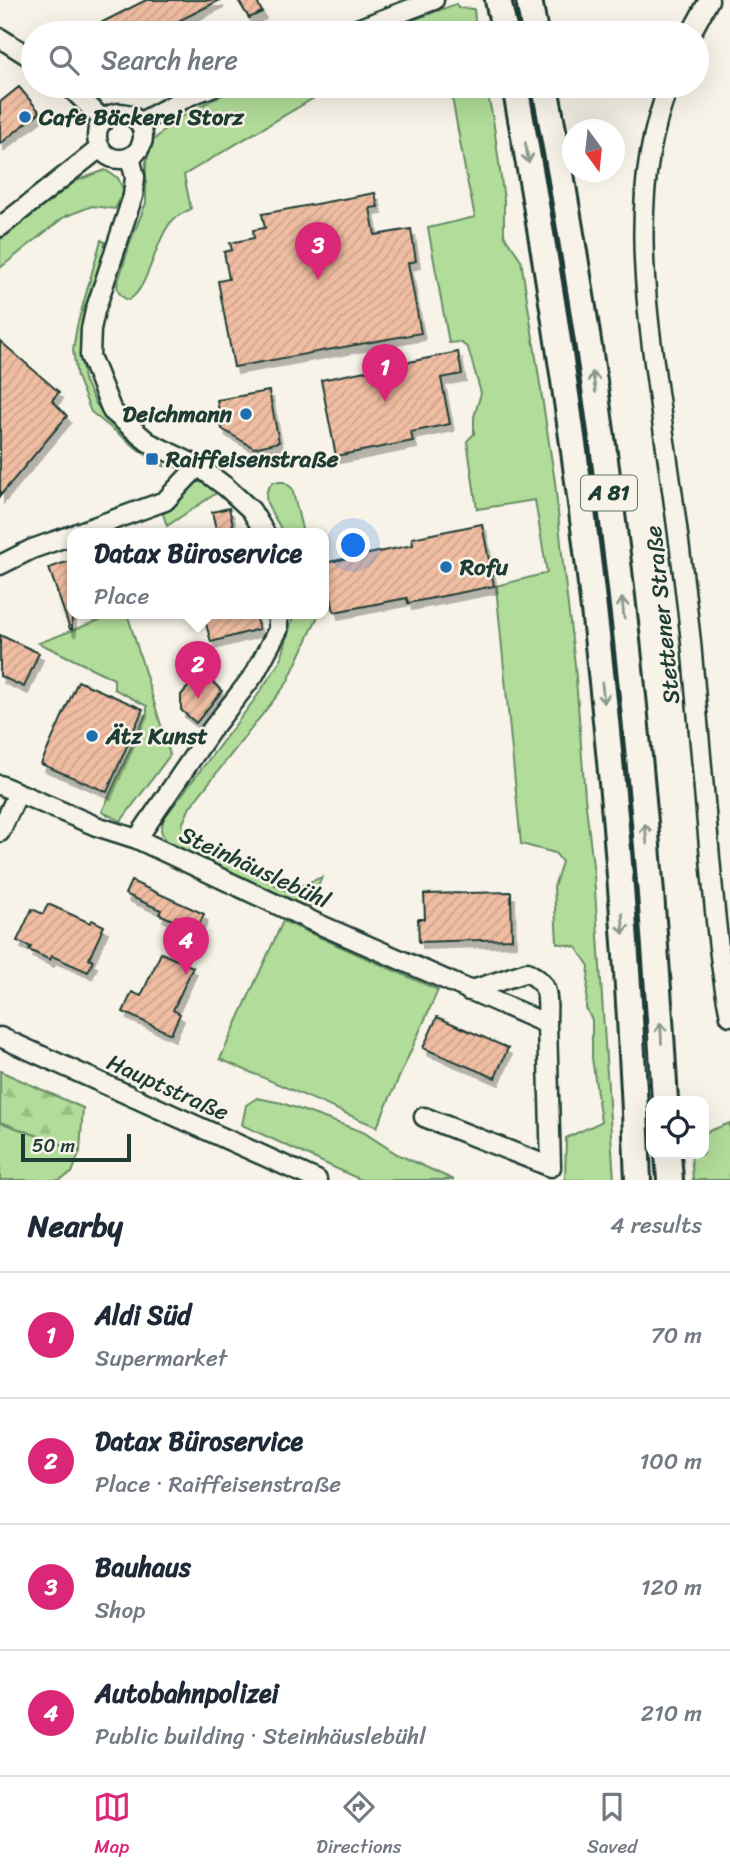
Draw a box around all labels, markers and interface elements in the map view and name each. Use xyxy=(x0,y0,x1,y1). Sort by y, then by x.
search box xyxy=(21,21,709,98)
text: Search here xyxy=(101,37,238,83)
icon: search xyxy=(45,41,83,79)
place label: Cafe Bäckerei Storz xyxy=(38,97,245,138)
marker: Cafe Bäckerei Storz xyxy=(17,109,33,125)
north arrow xyxy=(562,119,625,182)
one-way arrow xyxy=(521,141,534,164)
pin: 3 xyxy=(295,222,341,280)
pin: 1 xyxy=(362,344,408,402)
one-way arrow xyxy=(587,371,600,394)
place label: Deichmann xyxy=(123,394,233,435)
marker: Deichmann xyxy=(238,406,254,422)
place label: Raiffeisenstraße xyxy=(165,439,339,480)
marker: Raiffeisenstraße xyxy=(144,451,160,467)
road number: A 81 xyxy=(581,476,637,510)
street label: Stettener Straße xyxy=(633,524,692,706)
popup xyxy=(67,528,329,619)
your location xyxy=(336,528,370,562)
text: Datax Büroservice xyxy=(94,530,302,576)
place label: Rofu xyxy=(459,547,509,588)
marker: Rofu xyxy=(438,559,454,575)
text: Place xyxy=(94,576,149,617)
one-way arrow xyxy=(617,597,630,620)
pin: 2 xyxy=(175,641,221,699)
one-way arrow xyxy=(597,682,610,704)
place label: Ätz Kunst xyxy=(105,716,207,757)
marker: Ätz Kunst xyxy=(84,728,100,744)
street label: Steinhäuslebühl xyxy=(172,814,338,921)
one-way arrow xyxy=(639,823,652,846)
one-way arrow xyxy=(617,913,630,935)
pin: 4 xyxy=(163,917,209,975)
one-way arrow xyxy=(655,1022,668,1045)
street label: Hauptstraße xyxy=(100,1042,236,1133)
map controls xyxy=(646,1096,709,1159)
button: locate xyxy=(646,1096,709,1159)
text: 50 m xyxy=(32,1129,75,1162)
scale bar xyxy=(21,1131,131,1163)
text: Nearby xyxy=(28,1199,123,1253)
text: 4 results xyxy=(610,1205,702,1246)
text: Aldi Süd xyxy=(95,1292,191,1338)
text: 1 xyxy=(46,1315,56,1356)
text: 70 m xyxy=(651,1315,702,1356)
text: Supermarket xyxy=(95,1338,227,1379)
text: Datax Büroservice xyxy=(95,1418,303,1464)
text: 2 xyxy=(44,1441,58,1482)
text: 100 m xyxy=(639,1441,702,1482)
text: Place · Raiffeisenstraße xyxy=(95,1464,341,1505)
text: Bauhaus xyxy=(95,1544,191,1590)
text: 3 xyxy=(45,1567,57,1608)
text: 120 m xyxy=(641,1567,702,1608)
text: Shop xyxy=(95,1590,145,1631)
text: Autobahnpolizei xyxy=(95,1670,279,1716)
text: 4 xyxy=(44,1693,58,1734)
text: 210 m xyxy=(641,1693,702,1734)
text: Public building · Steinhäuslebühl xyxy=(95,1716,426,1757)
tab: Map xyxy=(93,1788,131,1863)
tab: Directions xyxy=(316,1788,402,1863)
tab: Saved xyxy=(587,1788,637,1863)

